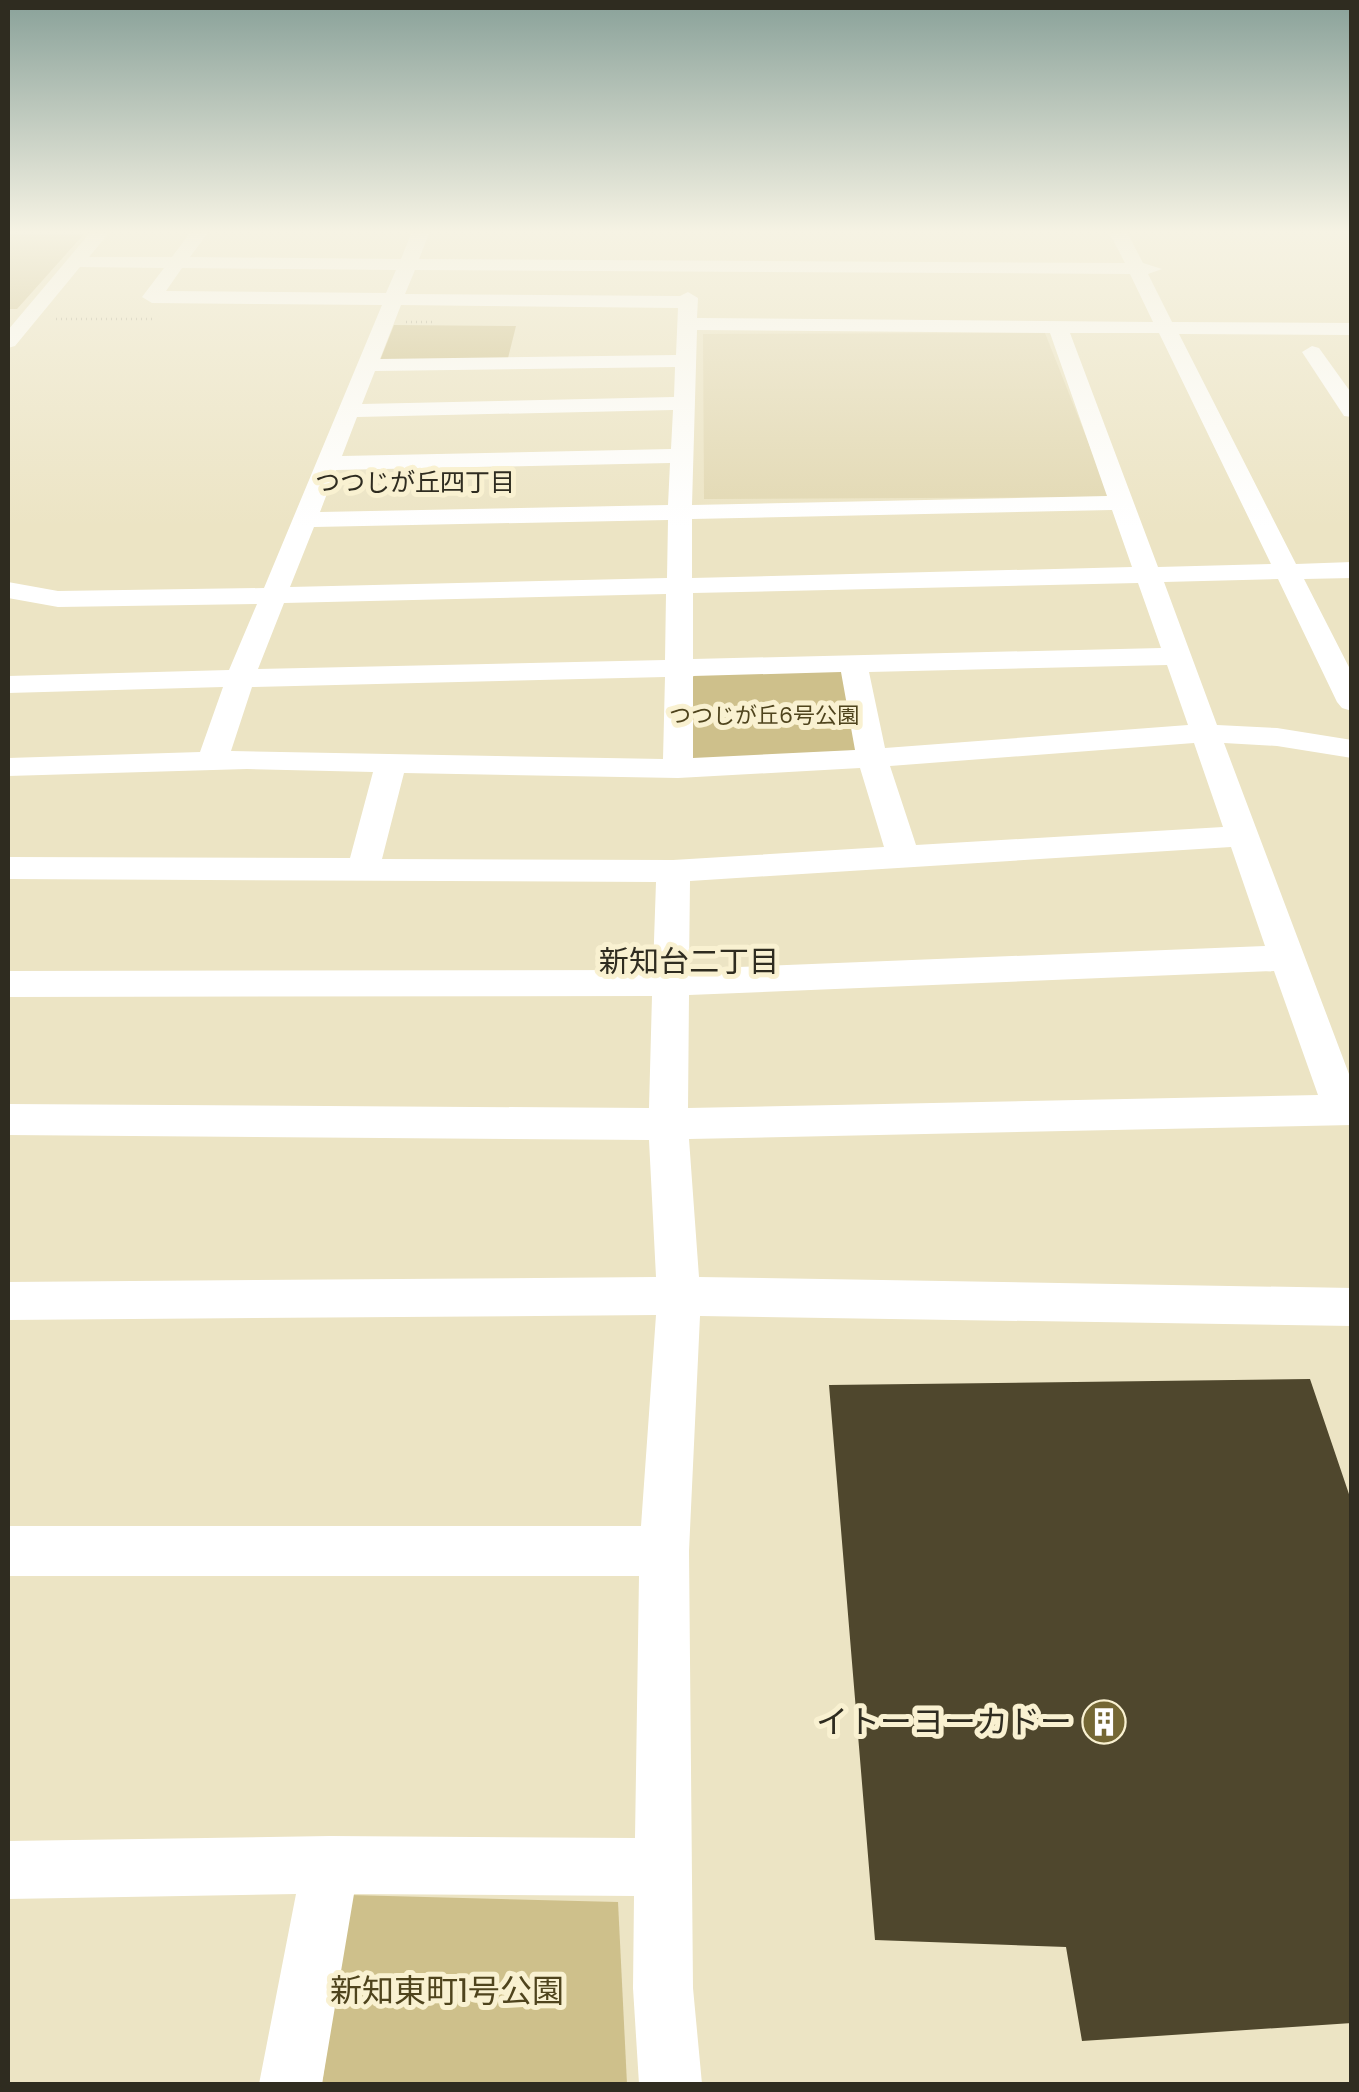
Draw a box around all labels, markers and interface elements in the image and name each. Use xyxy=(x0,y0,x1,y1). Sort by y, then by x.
district label: つつじが丘四丁目 xyxy=(315,465,515,500)
park label: つつじが丘6号公園 xyxy=(669,700,859,731)
district label: 新知台二丁目 xyxy=(599,940,779,983)
place label: イトーヨーカドー xyxy=(816,1699,1072,1744)
building icon: イトーヨーカドー xyxy=(1081,1699,1127,1745)
park label: 新知東町1号公園 xyxy=(330,1968,564,2013)

